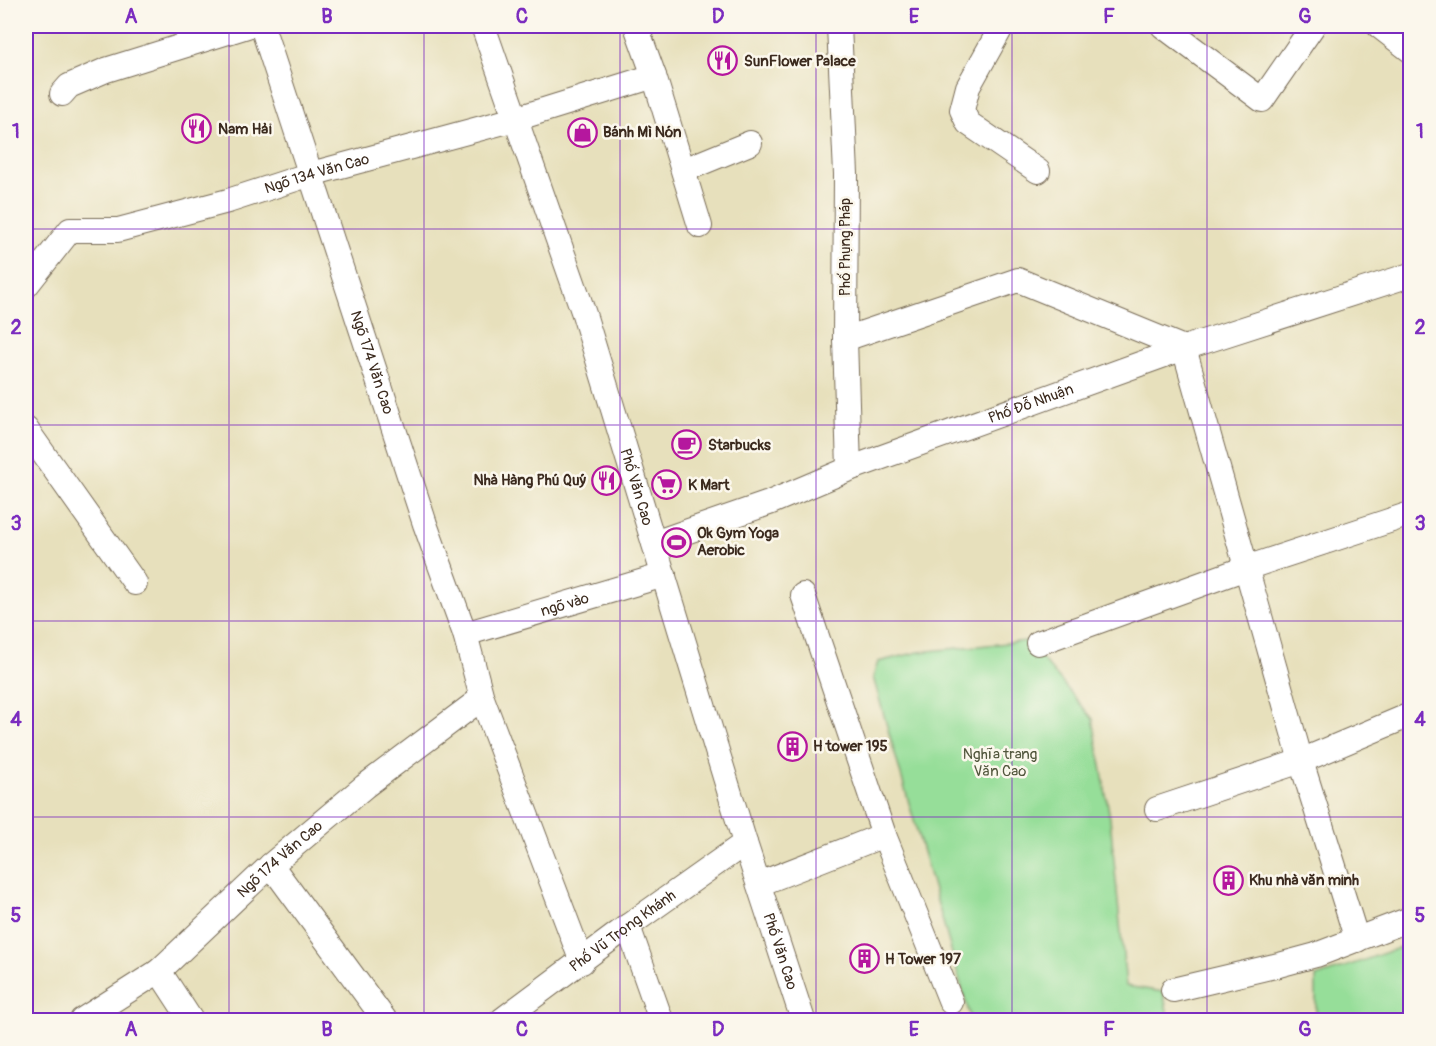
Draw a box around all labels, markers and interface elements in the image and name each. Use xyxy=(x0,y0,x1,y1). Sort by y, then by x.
text: A xyxy=(125,4,138,29)
text: B xyxy=(321,4,333,29)
text: C xyxy=(516,4,528,29)
text: D xyxy=(712,4,725,29)
text: E xyxy=(909,4,920,29)
text: F xyxy=(1103,4,1115,29)
text: G xyxy=(1298,4,1312,29)
restaurant icon: SunFlower Palace xyxy=(707,45,739,77)
place label: SunFlower Palace xyxy=(744,52,856,71)
restaurant icon: Nam Hải xyxy=(181,113,213,145)
shop icon: Bánh Mì Nón xyxy=(566,116,598,148)
text: 1 xyxy=(12,119,20,144)
text: 1 xyxy=(1416,119,1424,144)
place label: Nam Hải xyxy=(218,120,272,139)
place label: Bánh Mì Nón xyxy=(603,123,682,142)
street label: Ngõ 134 Văn Cao xyxy=(262,150,371,198)
street label: Phố Phụng Pháp xyxy=(836,198,855,296)
street label: Ngõ 174 Văn Cao xyxy=(346,308,397,417)
text: 2 xyxy=(10,315,22,340)
text: 2 xyxy=(1414,315,1426,340)
street label: Phố Đỗ Nhuận xyxy=(986,380,1076,428)
cafe icon: Starbucks xyxy=(671,429,703,461)
place label: Starbucks xyxy=(708,436,771,455)
street label: Phố Văn Cao xyxy=(615,446,657,528)
restaurant icon: Nhà Hàng Phú Quý xyxy=(591,464,623,496)
supermarket icon: K Mart xyxy=(651,469,683,501)
place label: Nhà Hàng Phú Quý xyxy=(474,471,587,490)
place label: K Mart xyxy=(688,476,730,495)
text: 3 xyxy=(10,511,22,536)
text: 3 xyxy=(1414,511,1426,536)
place label: Ok Gym Yoga Aerobic xyxy=(697,524,779,560)
sports icon: Ok Gym Yoga Aerobic xyxy=(660,526,692,558)
street label: ngõ vào xyxy=(539,589,591,621)
text: 4 xyxy=(10,707,22,732)
text: 4 xyxy=(1414,707,1426,732)
building icon: H tower 195 xyxy=(776,730,808,762)
place label: H tower 195 xyxy=(813,737,888,756)
park label: Nghĩa trang Văn Cao xyxy=(963,745,1037,781)
street label: Ngõ 174 Văn Cao xyxy=(233,817,327,902)
building icon: Khu nhà văn minh xyxy=(1212,864,1244,896)
place label: Khu nhà văn minh xyxy=(1249,871,1359,890)
street label: Phố Vũ Trọng Khánh xyxy=(566,886,680,976)
text: 5 xyxy=(11,903,22,928)
text: 5 xyxy=(1415,903,1426,928)
street label: Phố Văn Cao xyxy=(759,911,801,992)
building icon: H Tower 197 xyxy=(848,943,880,975)
place label: H Tower 197 xyxy=(885,950,961,969)
text: A xyxy=(125,1017,138,1042)
text: B xyxy=(321,1017,333,1042)
text: C xyxy=(516,1017,528,1042)
text: D xyxy=(712,1017,725,1042)
text: E xyxy=(909,1017,920,1042)
text: F xyxy=(1103,1017,1115,1042)
text: G xyxy=(1298,1017,1312,1042)

